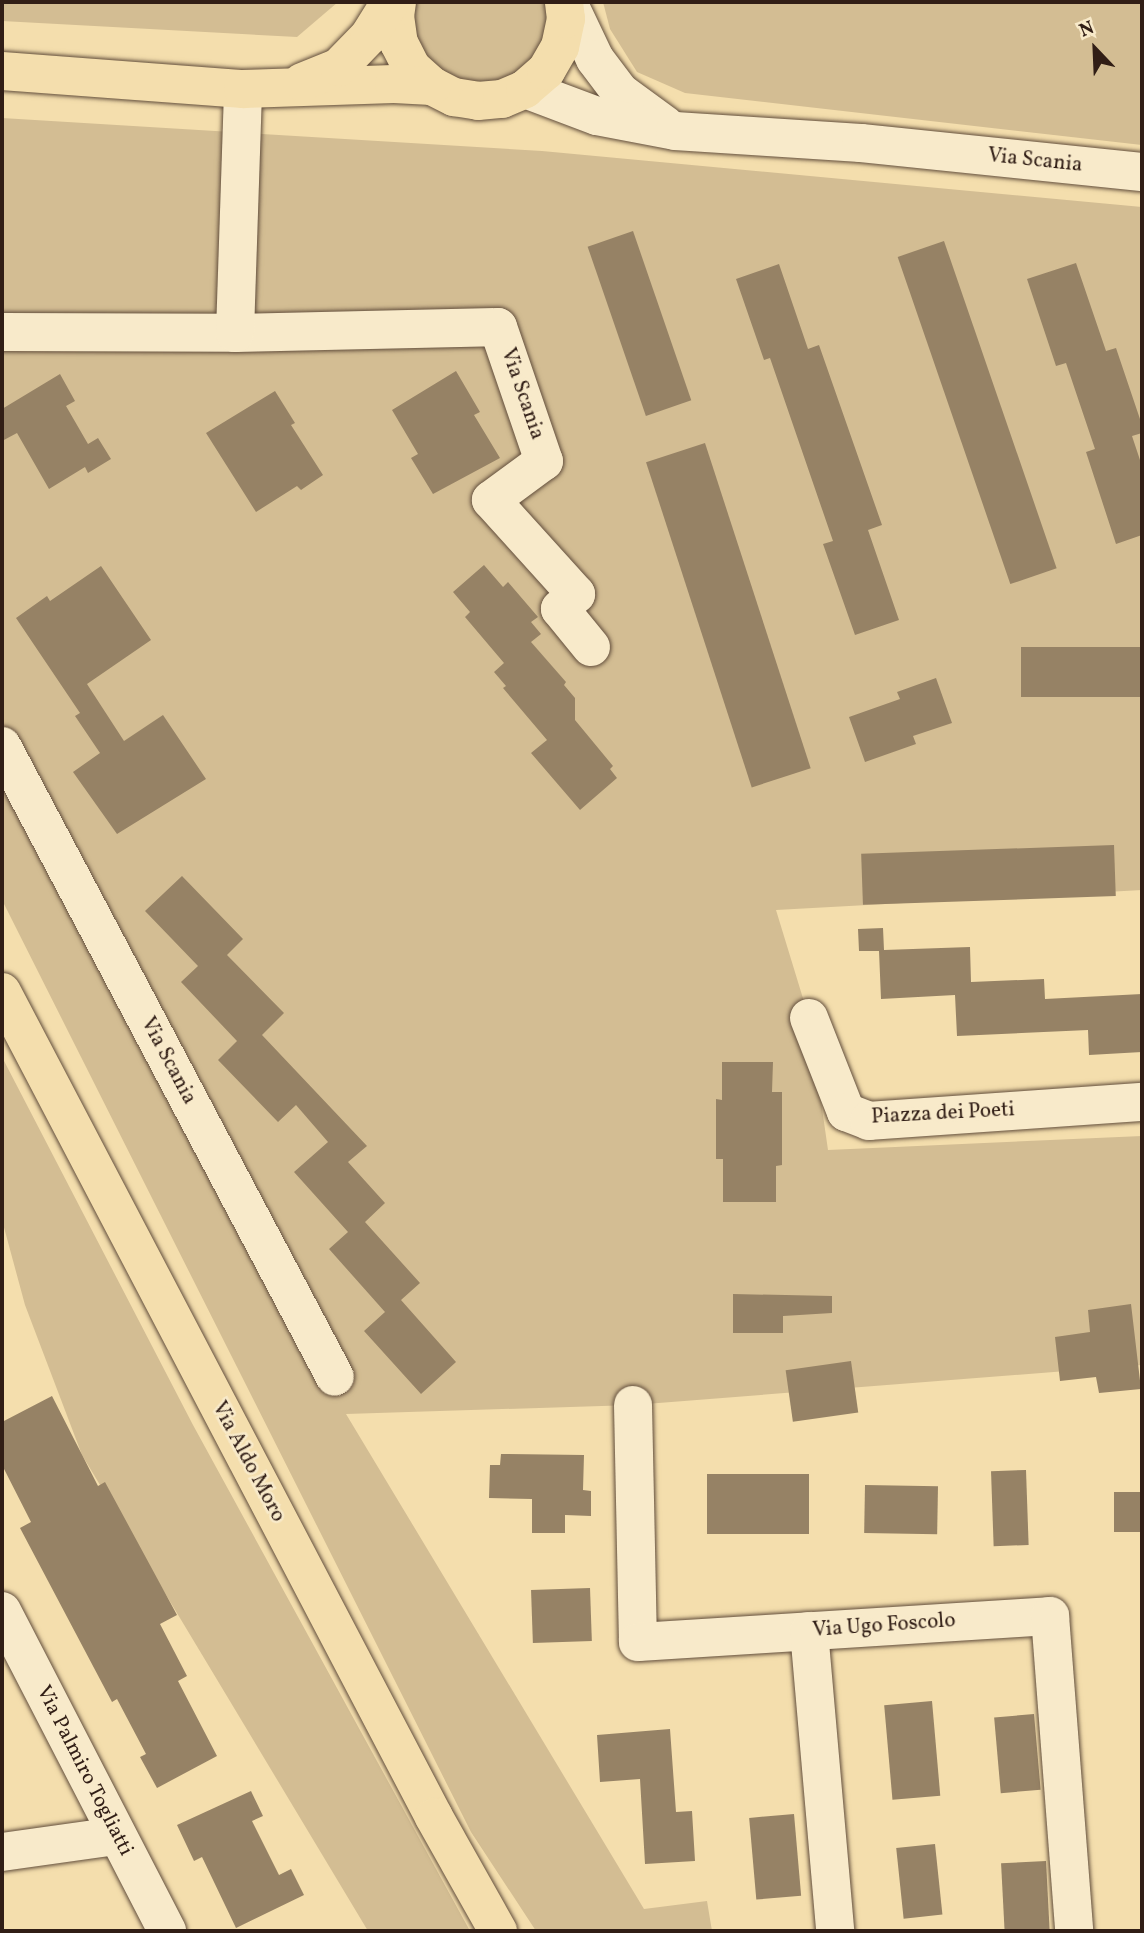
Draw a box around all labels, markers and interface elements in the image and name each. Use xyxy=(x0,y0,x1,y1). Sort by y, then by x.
north arrow xyxy=(1060,14,1130,84)
text: N xyxy=(1075,15,1098,44)
street label: Via Scania xyxy=(986,143,1084,179)
street label: Via Scania xyxy=(495,345,549,443)
street label: Via Scania xyxy=(135,1013,201,1109)
street label: Piazza dei Poeti xyxy=(871,1098,1015,1130)
street label: Via Aldo Moro xyxy=(206,1397,290,1527)
street label: Via Ugo Foscolo xyxy=(812,1608,956,1644)
street label: Via Palmiro Togliatti xyxy=(30,1681,138,1861)

